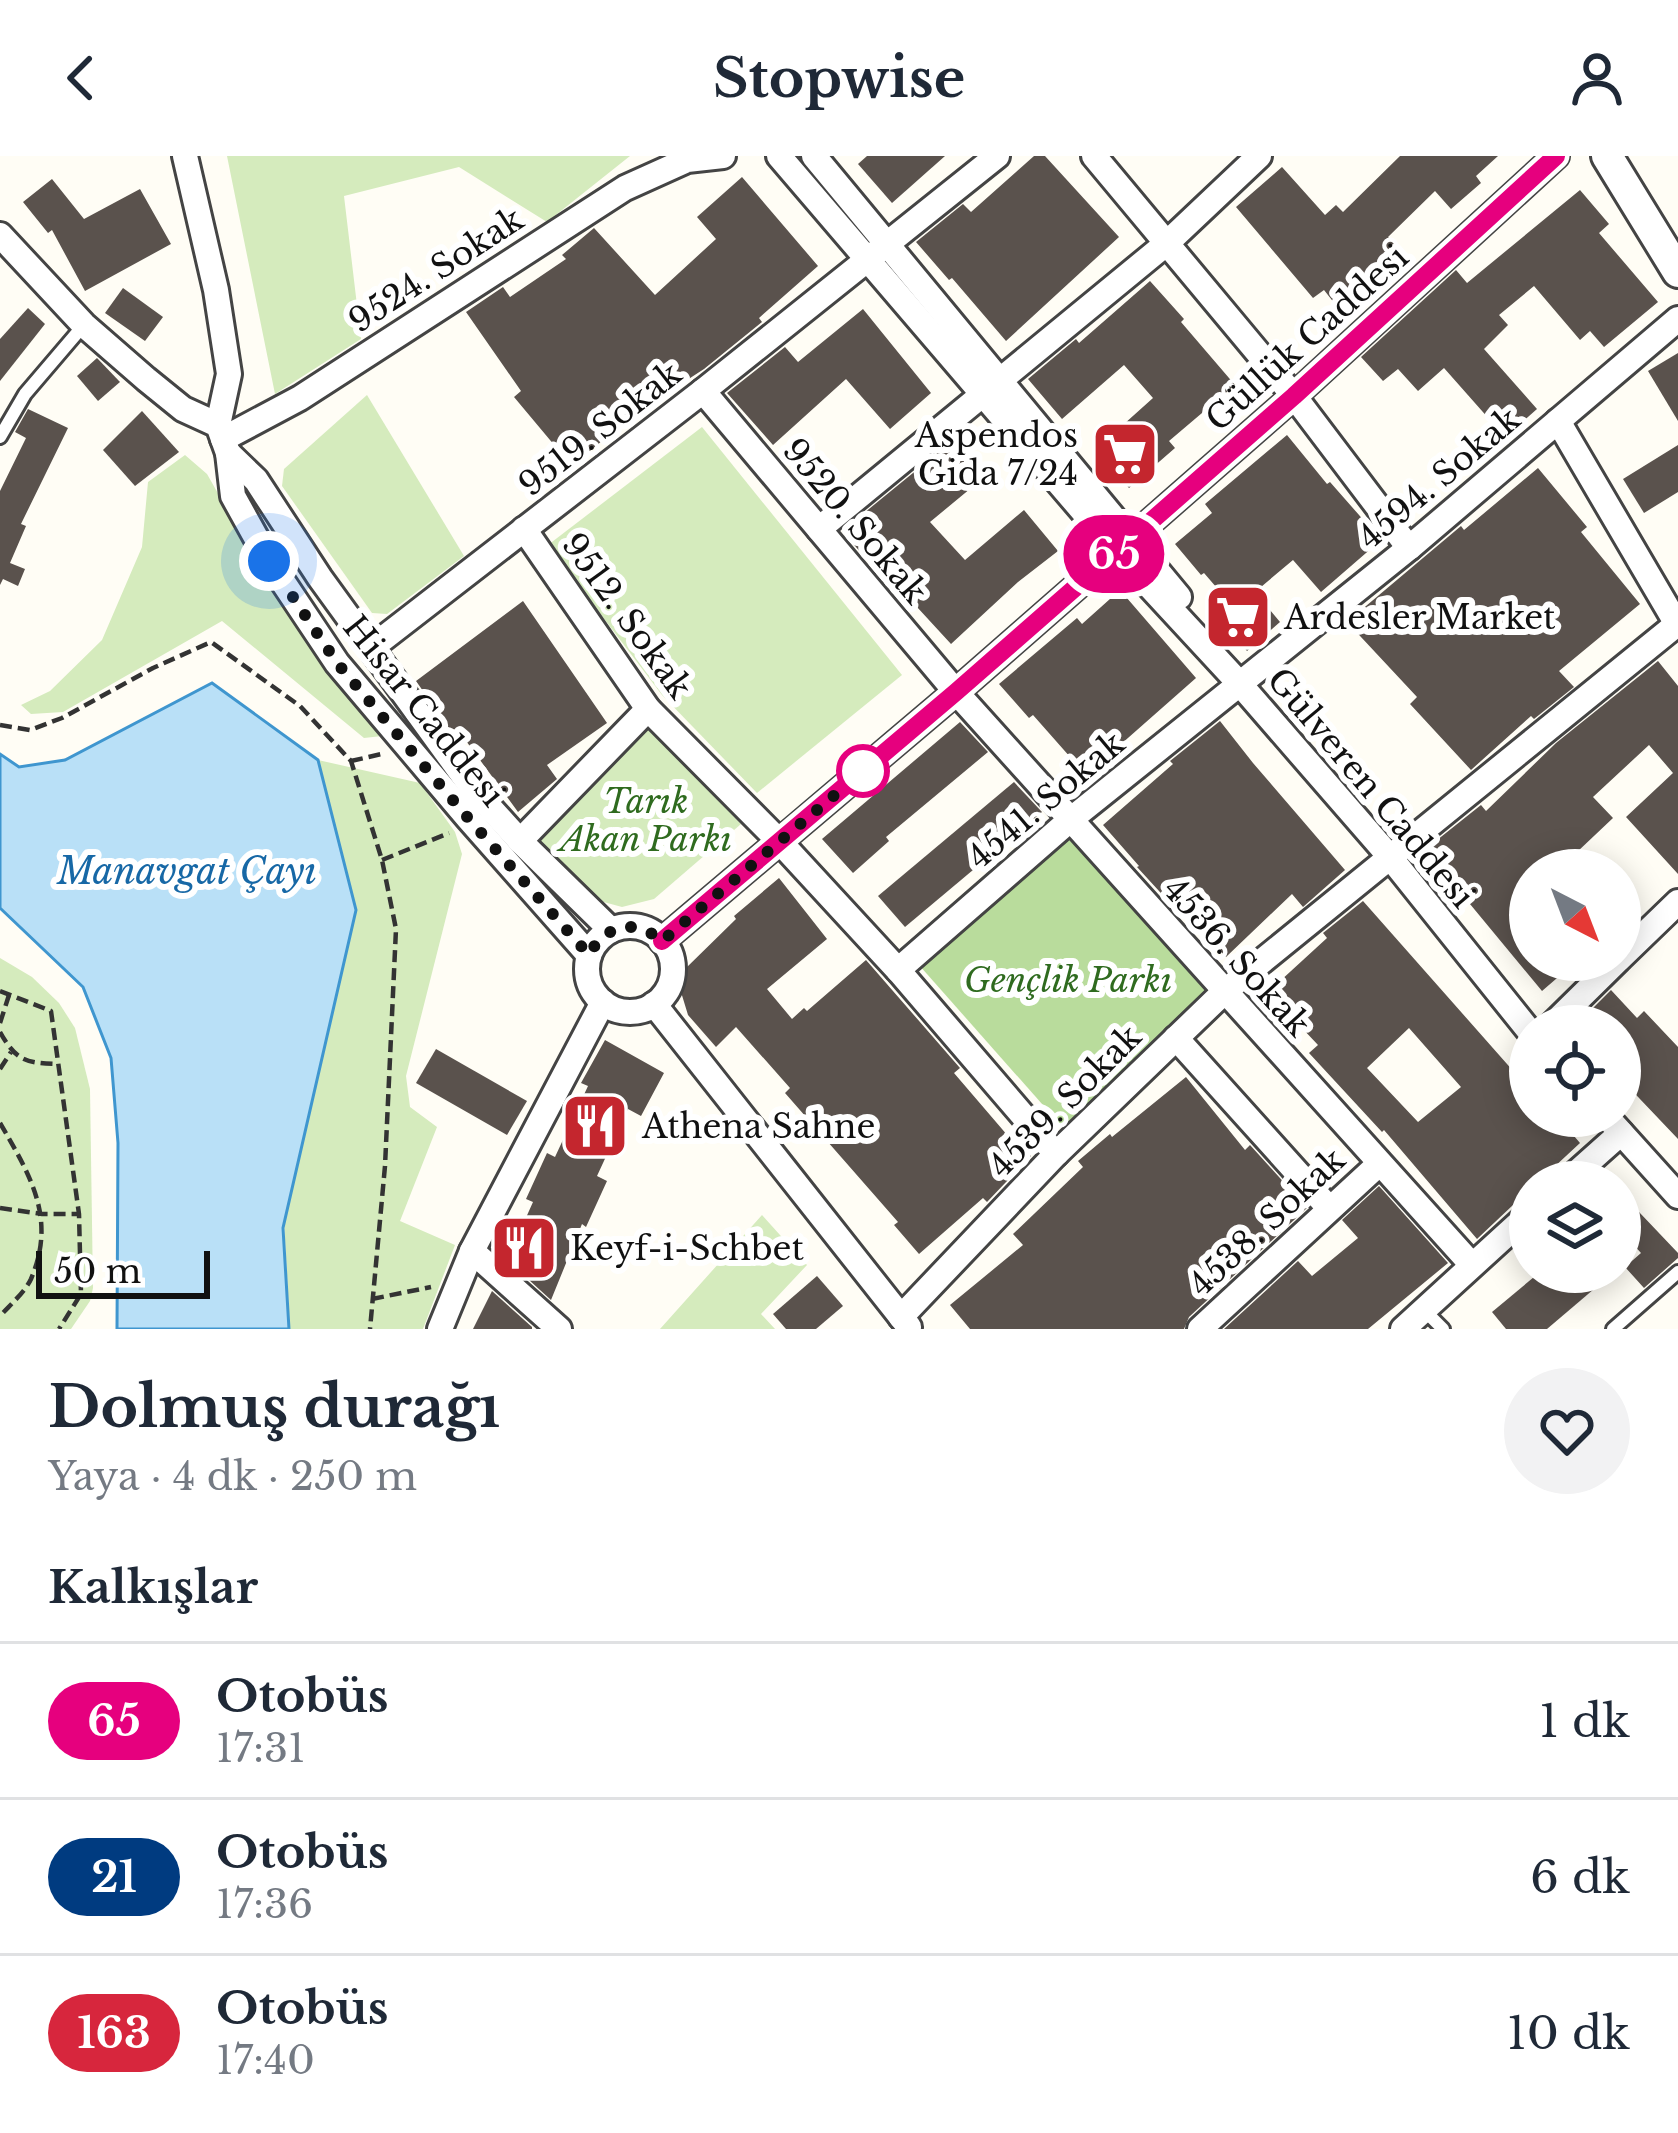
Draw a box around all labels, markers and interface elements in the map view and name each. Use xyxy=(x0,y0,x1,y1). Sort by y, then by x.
icon: back xyxy=(48,45,114,111)
text: Stopwise xyxy=(713,45,965,112)
icon: person xyxy=(1564,45,1630,111)
street label: 9524. Sokak xyxy=(341,198,531,342)
street label: Güllük Caddesi xyxy=(1197,236,1417,440)
street label: 9519. Sokak xyxy=(511,352,690,505)
street label: 4594. Sokak xyxy=(1350,398,1529,558)
place label: Aspendos Gida 7/24 xyxy=(914,415,1078,494)
supermarket icon: Aspendos Gida 7/24 xyxy=(1090,419,1160,489)
street label: 9520. Sokak xyxy=(774,430,936,613)
line badge: 65 xyxy=(1060,515,1168,593)
street label: 9512. Sokak xyxy=(553,525,701,707)
text: 65 xyxy=(1087,528,1141,580)
your location xyxy=(239,531,299,591)
supermarket icon: Ardesler Market xyxy=(1203,582,1273,652)
place label: Ardesler Market xyxy=(1283,597,1556,638)
street label: Hisar Caddesi xyxy=(334,607,514,815)
street label: Gülveren Caddesi xyxy=(1259,660,1483,916)
street label: 4541. Sokak xyxy=(959,722,1133,877)
unlabelled marker xyxy=(838,746,888,796)
park label: Tarık Akan Parkı xyxy=(556,781,732,860)
water label: Manavgat Çayı xyxy=(56,849,317,894)
north arrow xyxy=(1509,849,1641,981)
map controls xyxy=(1509,849,1641,1293)
street label: 4536. Sokak xyxy=(1155,869,1319,1045)
park label: Gençlik Parkı xyxy=(964,960,1172,1001)
button: locate xyxy=(1509,1005,1641,1137)
street label: 4539. Sokak xyxy=(980,1016,1150,1186)
restaurant icon: Athena Sahne xyxy=(560,1091,630,1161)
place label: Athena Sahne xyxy=(641,1106,875,1147)
street label: 4538. Sokak xyxy=(1180,1139,1354,1305)
button: layers xyxy=(1509,1161,1641,1293)
restaurant icon: Keyf-i-Schbet xyxy=(489,1213,559,1283)
place label: Keyf-i-Schbet xyxy=(570,1228,804,1269)
scale bar xyxy=(36,1245,210,1298)
text: 50 m xyxy=(54,1251,141,1292)
button: heart xyxy=(1504,1368,1630,1494)
text: Dolmuş durağı xyxy=(48,1372,500,1442)
text: Yaya · 4 dk · 250 m xyxy=(48,1452,417,1501)
text: Kalkışlar xyxy=(48,1559,258,1615)
text: Otobüs xyxy=(216,1668,389,1724)
text: 1 dk xyxy=(1539,1693,1630,1749)
text: 65 xyxy=(87,1695,141,1747)
text: 17:31 xyxy=(216,1724,306,1773)
text: Otobüs xyxy=(216,1824,389,1880)
text: 6 dk xyxy=(1530,1849,1630,1905)
text: 21 xyxy=(91,1851,137,1903)
text: 17:36 xyxy=(216,1880,313,1929)
text: Otobüs xyxy=(216,1980,389,2036)
text: 10 dk xyxy=(1507,2005,1630,2061)
text: 163 xyxy=(77,2007,151,2059)
text: 17:40 xyxy=(216,2036,315,2085)

